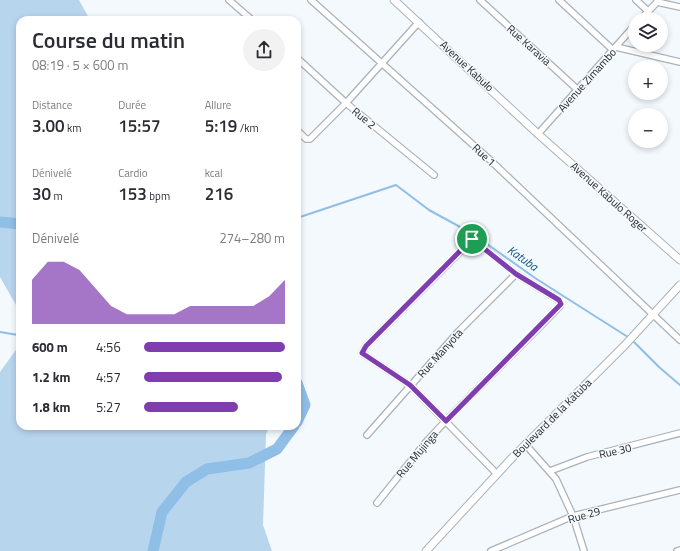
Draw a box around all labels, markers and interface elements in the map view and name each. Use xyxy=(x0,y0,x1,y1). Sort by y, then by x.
map controls xyxy=(628,12,668,148)
button: layers xyxy=(628,12,668,52)
street label: Rue Karavia xyxy=(503,21,555,70)
text: Course du matin xyxy=(32,23,185,57)
button: share xyxy=(243,29,285,71)
street label: Avenue Kabulo xyxy=(436,37,498,95)
street label: Avenue Zimambo xyxy=(554,45,620,115)
text: 08:19 · 5 × 600 m xyxy=(32,55,128,75)
button: + xyxy=(628,60,668,100)
text: Distance xyxy=(32,97,72,113)
text: Durée xyxy=(118,97,146,113)
text: Allure xyxy=(205,97,231,113)
street label: Rue 2 xyxy=(349,103,379,133)
button: − xyxy=(628,108,668,148)
text: 3.00 xyxy=(32,113,65,139)
text: 15:57 xyxy=(118,113,160,139)
text: 5:19 xyxy=(205,113,237,139)
text: km xyxy=(65,120,82,136)
text: /km xyxy=(237,120,259,136)
street label: Rue 1 xyxy=(469,140,499,170)
street label: Avenue Kabulo Roger xyxy=(567,158,651,236)
text: Dénivelé xyxy=(32,165,72,181)
text: Cardio xyxy=(118,165,148,181)
text: kcal xyxy=(205,165,223,181)
text: 30 xyxy=(32,181,51,207)
text: 153 xyxy=(118,181,147,207)
text: 216 xyxy=(205,181,233,207)
text: m xyxy=(51,188,63,204)
text: bpm xyxy=(147,188,170,204)
pin xyxy=(455,222,489,256)
text: Dénivelé xyxy=(32,228,79,248)
text: 274–280 m xyxy=(219,228,285,248)
icon: arrive xyxy=(461,228,483,250)
water label: Katuba xyxy=(504,241,543,276)
street label: Rue Manyota xyxy=(413,324,467,381)
text: 600 m xyxy=(32,337,68,357)
text: 4:56 xyxy=(96,337,121,357)
text: 1.2 km xyxy=(32,367,70,387)
text: 4:57 xyxy=(96,367,121,387)
street label: Boulevard de la Katuba xyxy=(509,374,596,461)
text: 1.8 km xyxy=(32,397,70,417)
text: 5:27 xyxy=(96,397,121,417)
street label: Rue Mujinga xyxy=(392,426,442,481)
street label: Rue 30 xyxy=(597,440,633,462)
street label: Rue 29 xyxy=(566,503,602,527)

